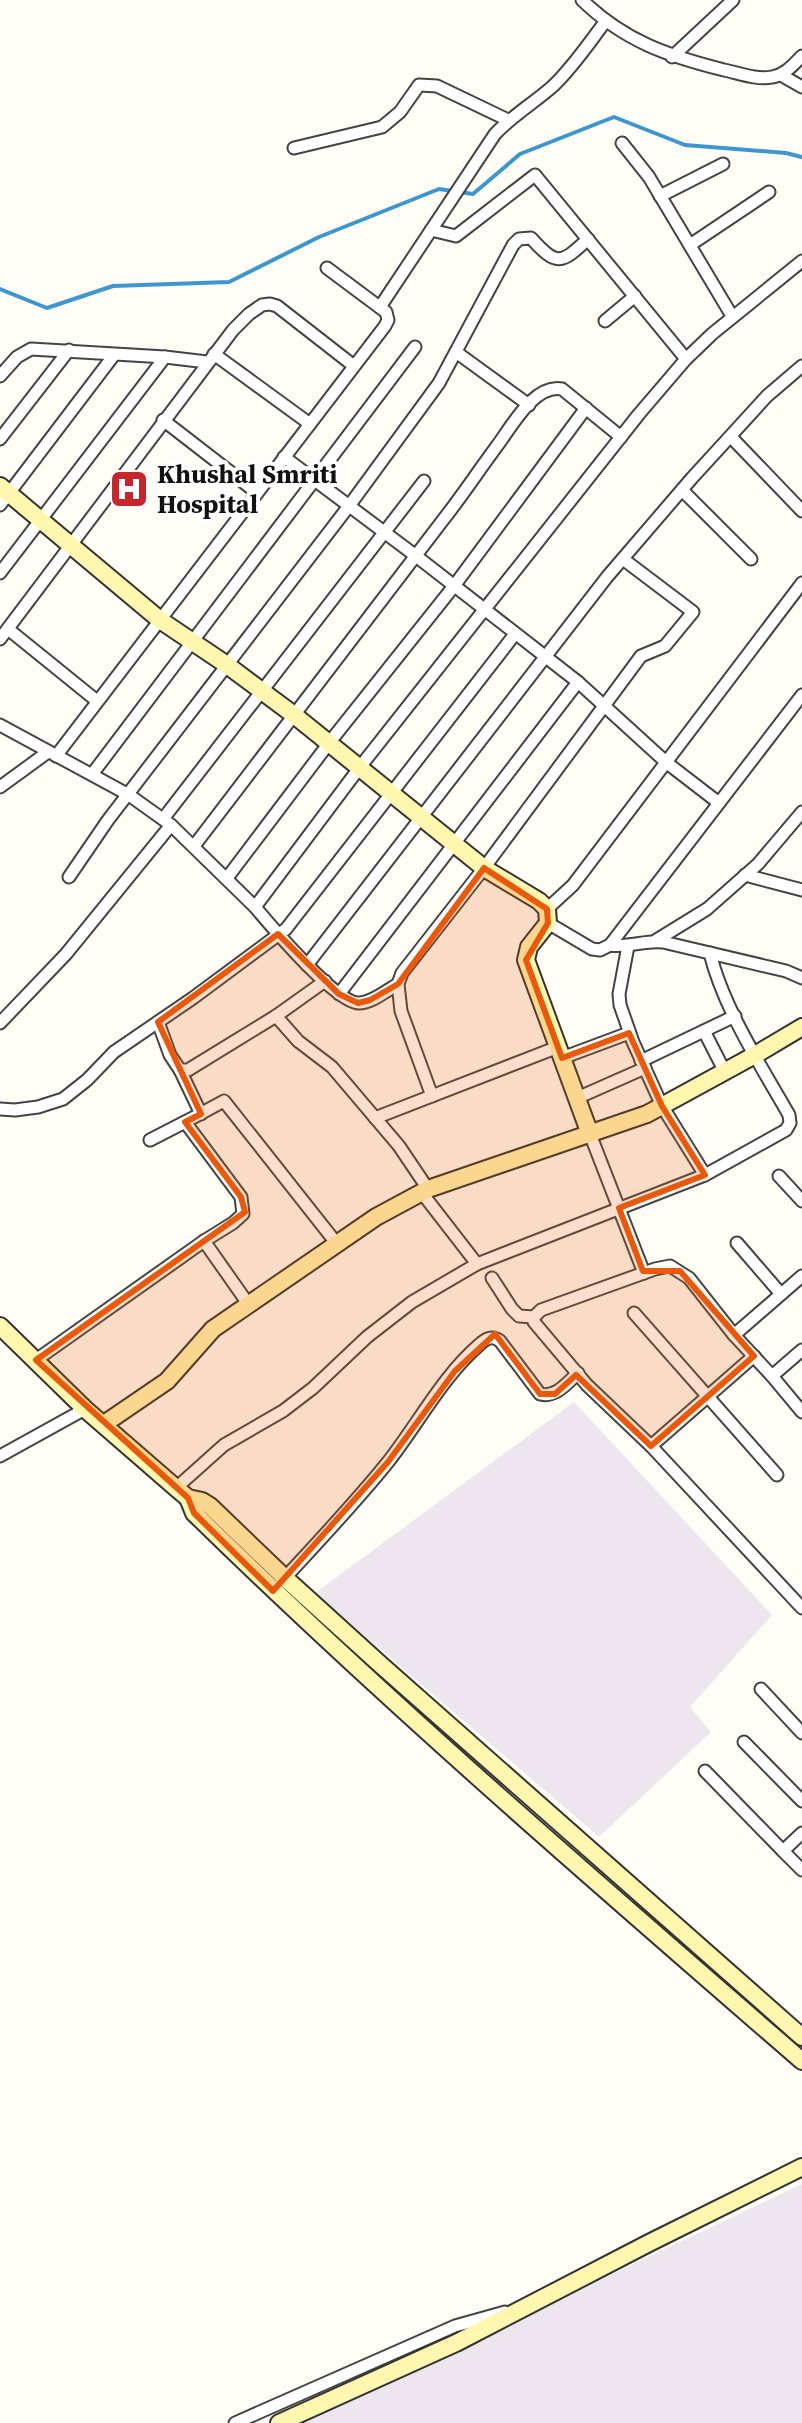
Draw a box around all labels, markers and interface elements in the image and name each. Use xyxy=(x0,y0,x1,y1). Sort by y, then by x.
place label: Khushal Smriti Hospital xyxy=(157,456,337,522)
hospital icon: Khushal Smriti Hospital xyxy=(108,468,150,510)

